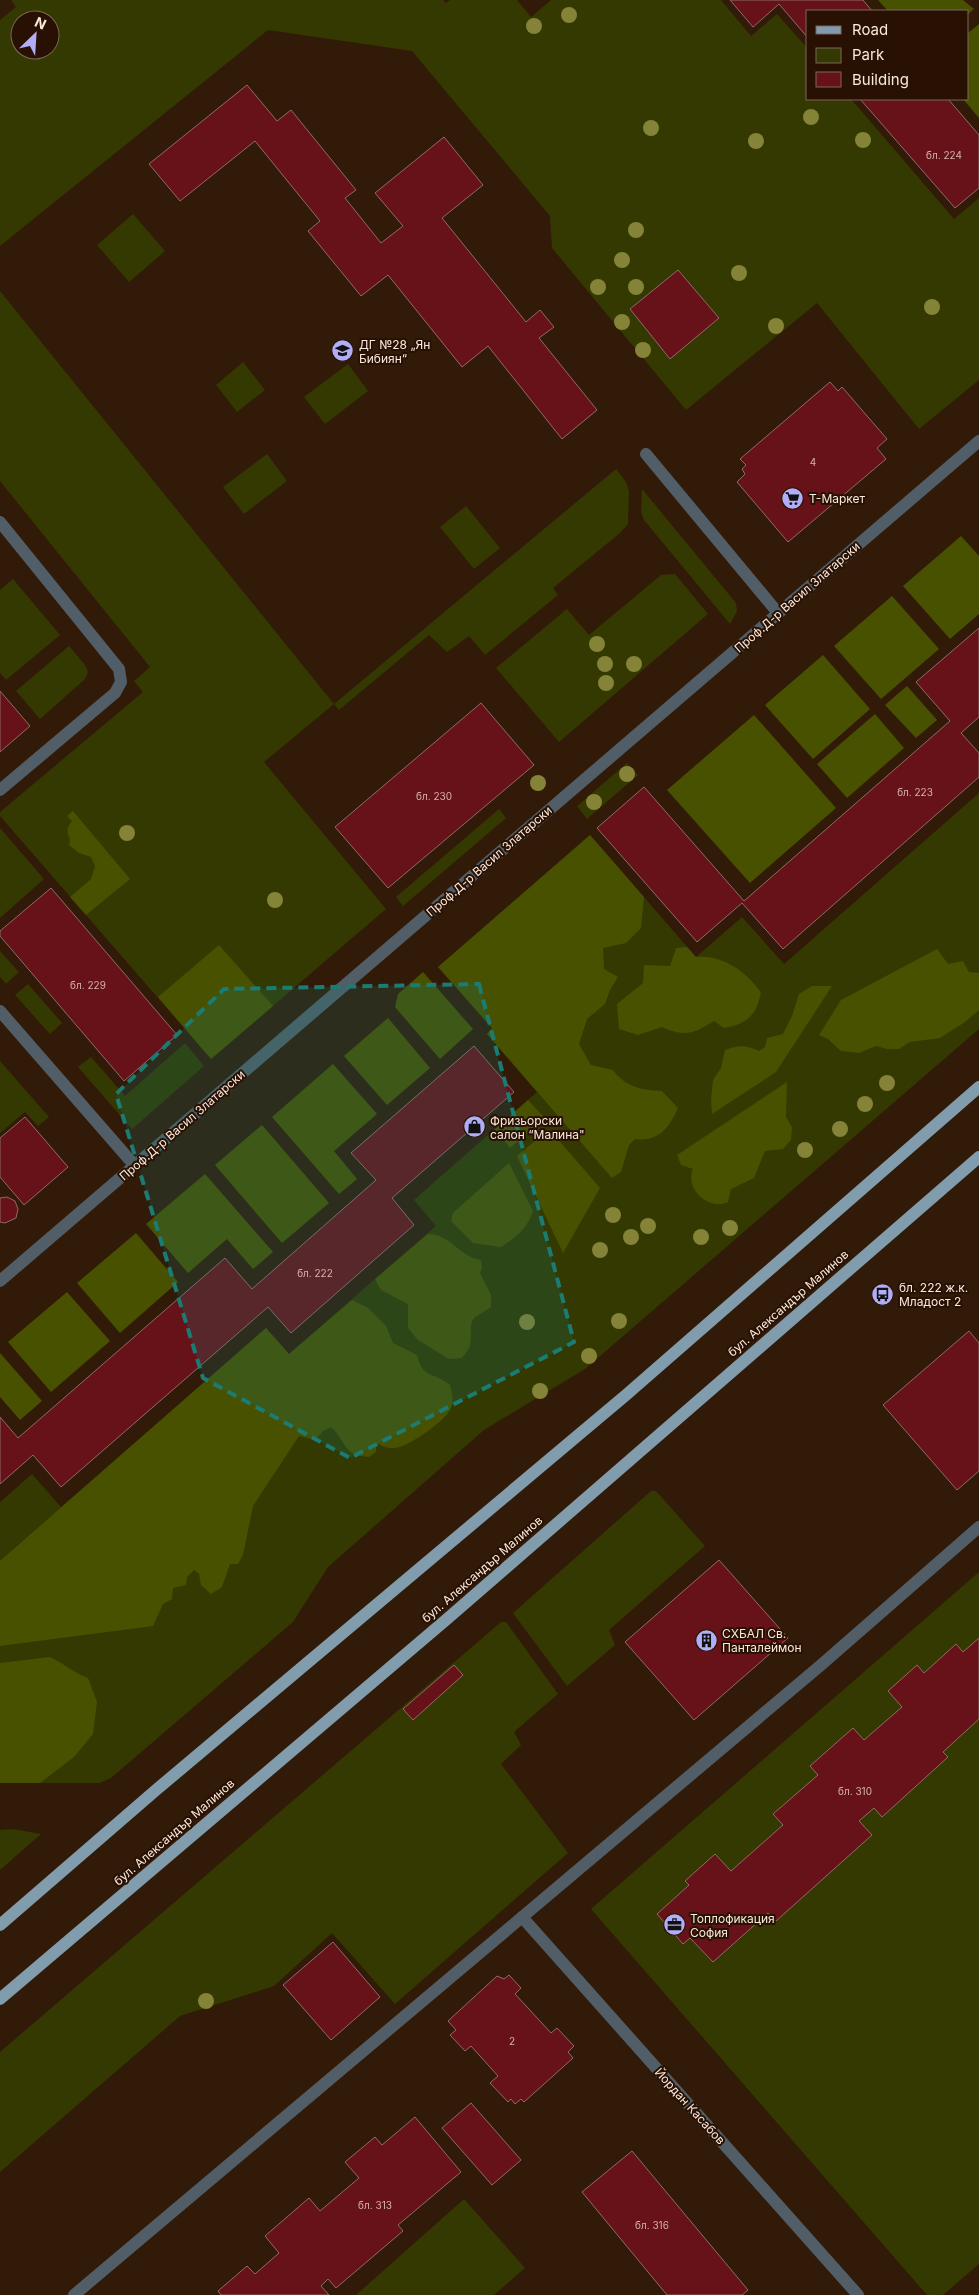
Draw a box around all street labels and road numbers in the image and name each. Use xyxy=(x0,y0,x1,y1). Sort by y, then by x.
street label: Проф.Д-р Васил Златарски xyxy=(731,538,863,656)
street label: Проф.Д-р Васил Златарски xyxy=(423,802,555,920)
street label: Проф.Д-р Васил Златарски xyxy=(116,1066,248,1184)
street label: бул. Александър Малинов xyxy=(725,1246,852,1359)
street label: бул. Александър Малинов xyxy=(419,1512,546,1625)
street label: бул. Александър Малинов xyxy=(111,1775,238,1888)
street label: Йордан Касабов xyxy=(652,2065,728,2148)

